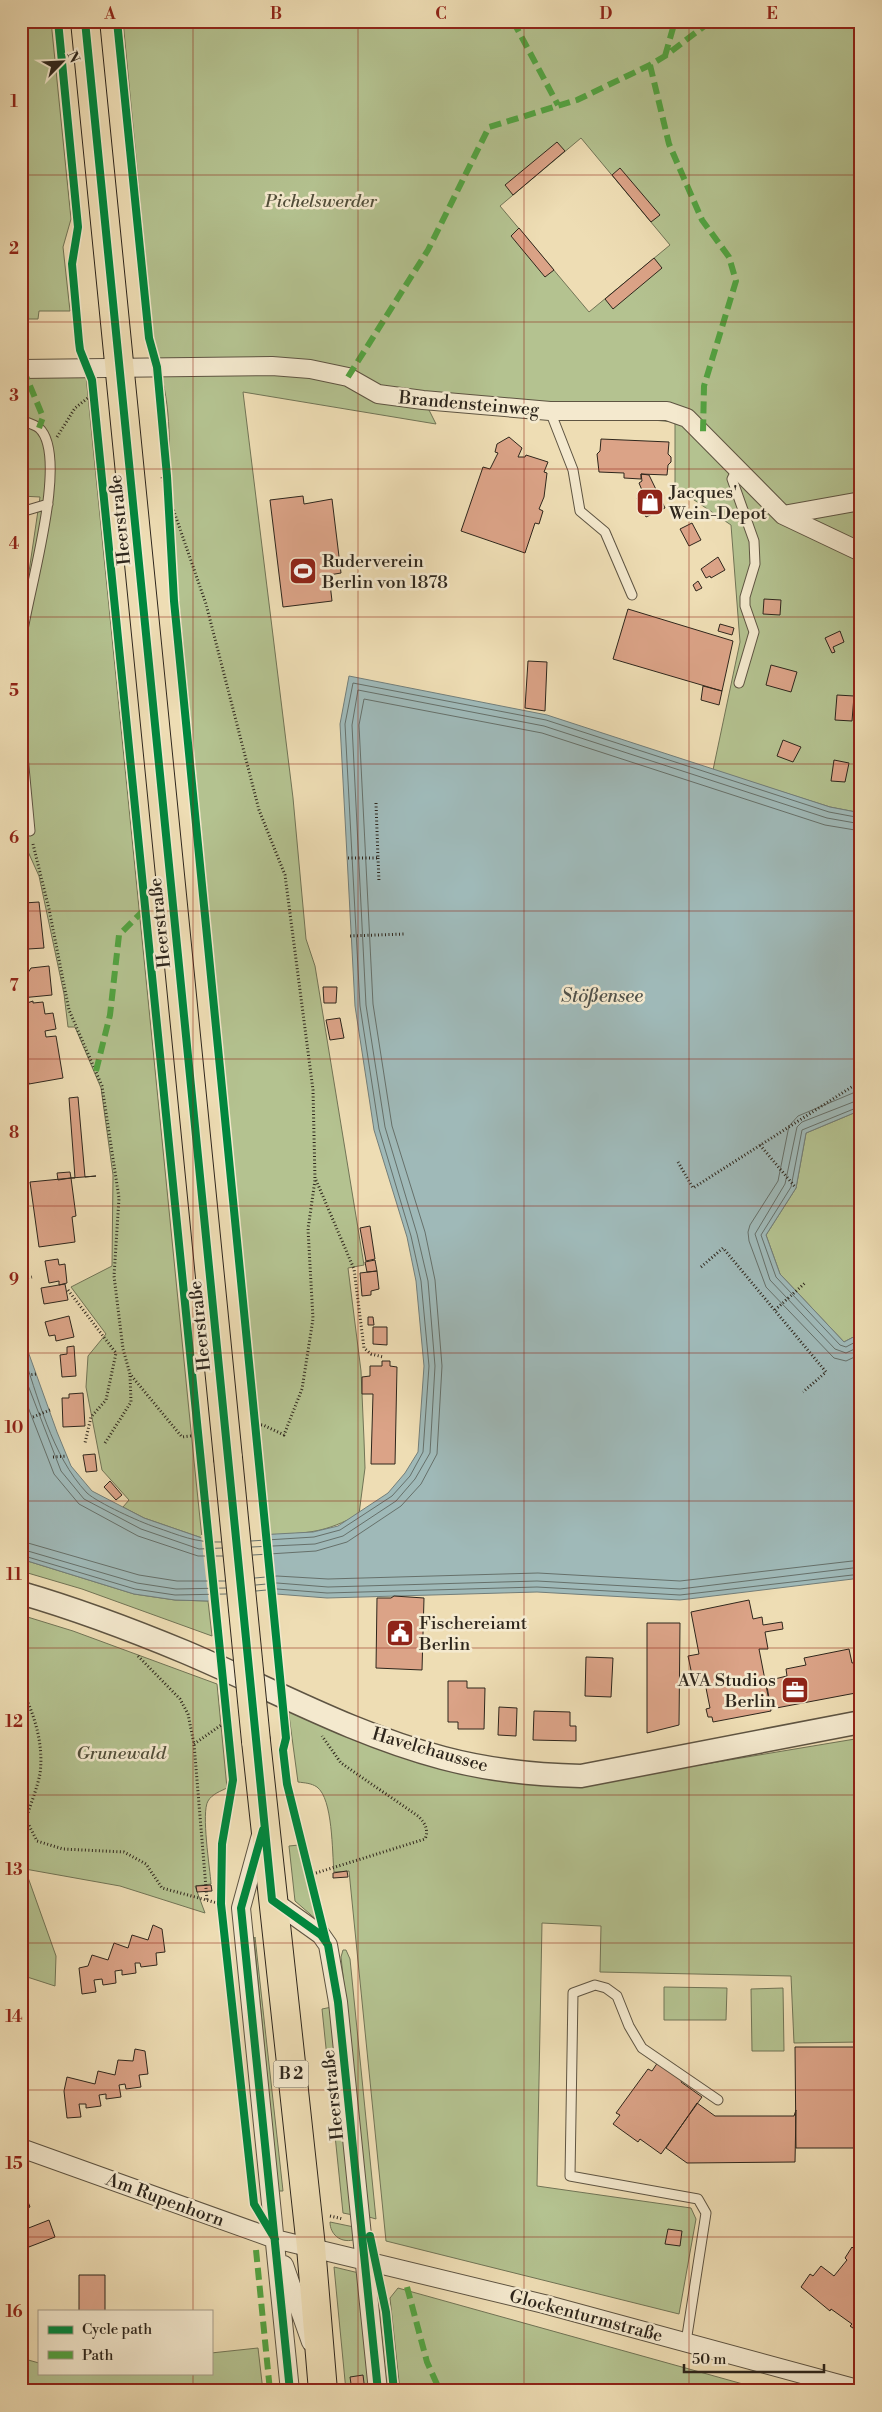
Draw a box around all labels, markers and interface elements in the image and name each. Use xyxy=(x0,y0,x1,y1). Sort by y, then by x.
text: A xyxy=(103,4,116,24)
text: B xyxy=(270,4,282,24)
text: C xyxy=(435,4,447,24)
text: D xyxy=(600,4,613,24)
text: E xyxy=(766,4,778,24)
north arrow xyxy=(38,38,88,88)
text: N xyxy=(62,48,83,66)
text: 1 xyxy=(10,92,18,112)
park label: Pichelswerder xyxy=(264,190,377,213)
text: 2 xyxy=(9,239,19,259)
text: 3 xyxy=(9,386,19,406)
street label: Brandensteinweg xyxy=(397,386,541,422)
street label: Heerstraße xyxy=(104,474,136,566)
place label: Jacques' Wein-Depot xyxy=(668,481,767,525)
shop icon: Jacques' Wein-Depot xyxy=(635,487,665,517)
text: 4 xyxy=(9,534,20,554)
place label: Ruderverein Berlin von 1878 xyxy=(321,550,448,594)
sports icon: Ruderverein Berlin von 1878 xyxy=(288,556,318,586)
text: 5 xyxy=(9,681,19,701)
text: 6 xyxy=(9,828,19,848)
street label: Heerstraße xyxy=(144,877,176,969)
text: 7 xyxy=(9,976,19,996)
water label: Stößensee xyxy=(561,984,643,1008)
text: 8 xyxy=(9,1123,19,1143)
text: 9 xyxy=(9,1270,19,1290)
street label: Heerstraße xyxy=(184,1280,216,1372)
text: 10 xyxy=(5,1418,23,1438)
text: 11 xyxy=(6,1565,22,1585)
place label: Fischereiamt Berlin xyxy=(418,1612,528,1656)
public building icon: Fischereiamt Berlin xyxy=(385,1618,415,1648)
place label: AVA Studios Berlin xyxy=(677,1669,776,1713)
office icon: AVA Studios Berlin xyxy=(780,1675,810,1705)
text: 12 xyxy=(5,1712,23,1732)
street label: Havelchaussee xyxy=(369,1722,491,1778)
park label: Grunewald xyxy=(76,1742,167,1765)
text: 13 xyxy=(5,1860,23,1880)
text: 14 xyxy=(5,2007,23,2027)
street label: Heerstraße xyxy=(317,2049,349,2141)
road number: B 2 xyxy=(274,2060,308,2088)
text: 15 xyxy=(5,2154,23,2174)
street label: Am Rupenhorn xyxy=(102,2168,228,2232)
street label: Glockenturmstraße xyxy=(507,2284,665,2348)
text: 16 xyxy=(5,2302,23,2322)
legend xyxy=(38,2310,212,2374)
text: Cycle path xyxy=(82,2320,152,2339)
scale bar xyxy=(684,2342,824,2374)
text: Path xyxy=(82,2346,114,2365)
text: 50 m xyxy=(692,2350,726,2369)

